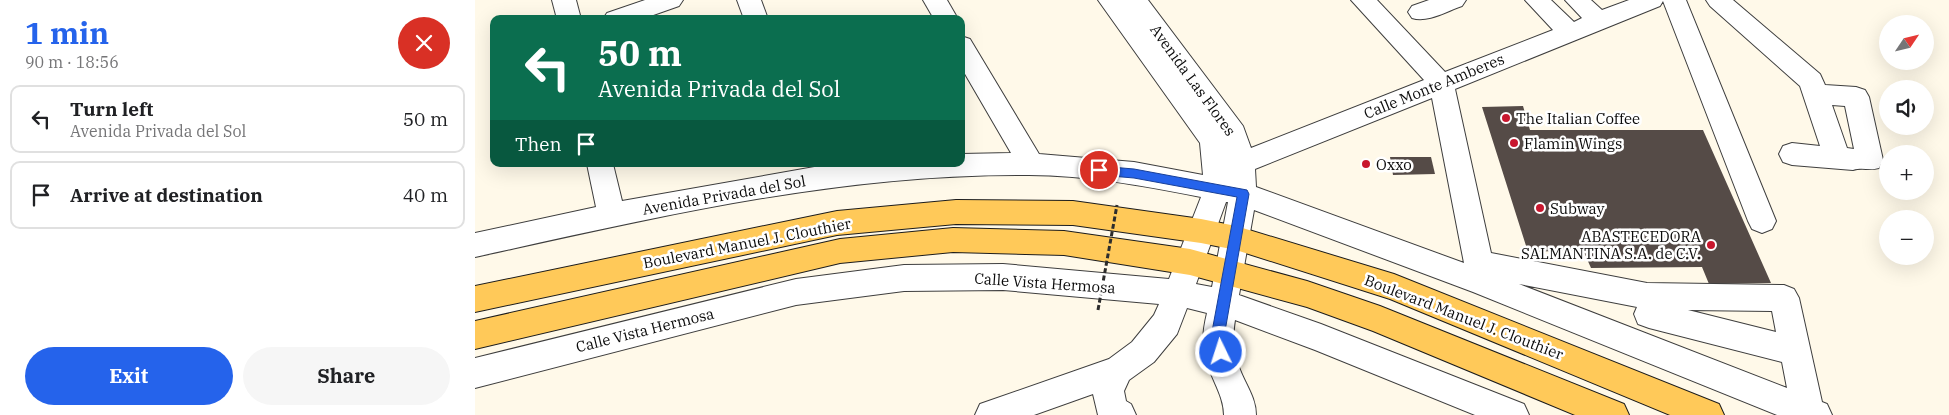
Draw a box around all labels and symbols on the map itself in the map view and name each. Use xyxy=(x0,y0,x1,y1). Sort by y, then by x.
north arrow xyxy=(1879,15,1934,70)
street label: Avenida Las Flores xyxy=(1146,21,1240,139)
street label: Calle Monte Amberes xyxy=(1361,49,1507,123)
place label: The Italian Coffee xyxy=(1516,109,1640,128)
marker: The Italian Coffee xyxy=(1500,112,1512,124)
place label: Flamin Wings xyxy=(1524,134,1622,153)
marker: Flamin Wings xyxy=(1508,137,1520,149)
pin xyxy=(1078,149,1120,191)
place label: Oxxo xyxy=(1376,155,1412,174)
marker: Oxxo xyxy=(1360,158,1372,170)
street label: Avenida Privada del Sol xyxy=(641,171,807,219)
place label: Subway xyxy=(1550,199,1605,218)
marker: Subway xyxy=(1534,202,1546,214)
street label: Boulevard Manuel J. Clouthier xyxy=(641,213,853,272)
place label: ABASTECEDORA SALMANTINA S.A. de C.V. xyxy=(1521,227,1702,263)
marker: ABASTECEDORA SALMANTINA S.A. de C.V. xyxy=(1705,239,1717,251)
street label: Calle Vista Hermosa xyxy=(974,269,1116,297)
street label: Boulevard Manuel J. Clouthier xyxy=(1362,270,1566,364)
street label: Calle Vista Hermosa xyxy=(574,304,716,356)
position arrow xyxy=(1194,325,1246,377)

